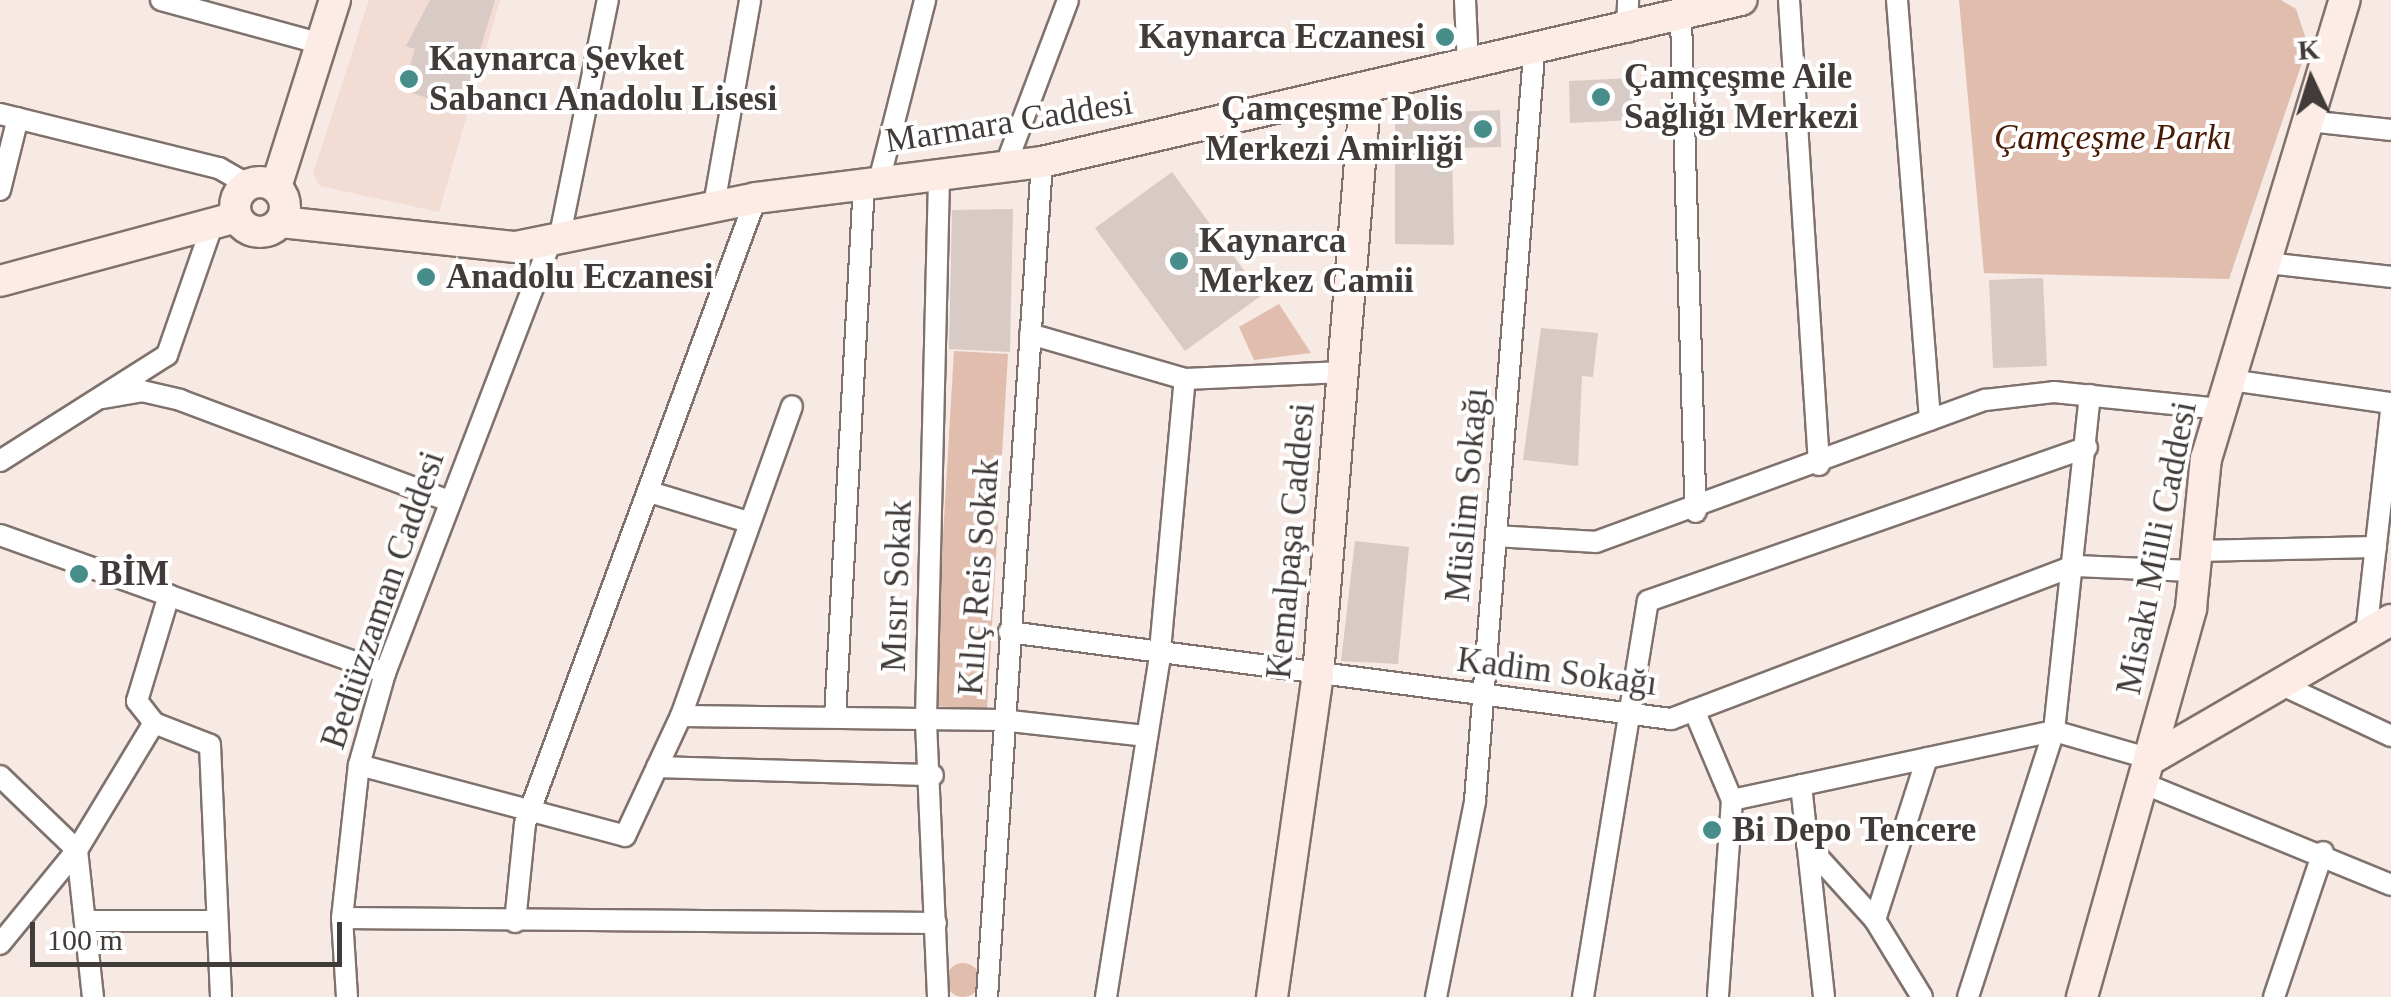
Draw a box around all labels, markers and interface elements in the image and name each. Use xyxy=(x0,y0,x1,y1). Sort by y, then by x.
place label: Kaynarca Eczanesi xyxy=(1139,16,1425,58)
marker: Kaynarca Eczanesi xyxy=(1434,26,1456,48)
north arrow xyxy=(2261,30,2361,130)
text: K xyxy=(2297,33,2321,66)
place label: Kaynarca Şevket Sabancı Anadolu Lisesi xyxy=(429,38,779,120)
place label: Çamçeşme Aile Sağlığı Merkezi xyxy=(1624,56,1858,138)
marker: Kaynarca Şevket Sabancı Anadolu Lisesi xyxy=(398,68,420,90)
street label: Marmara Caddesi xyxy=(882,82,1136,162)
marker: Çamçeşme Aile Sağlığı Merkezi xyxy=(1588,84,1614,110)
place label: Çamçeşme Polis Merkezi Amirliği xyxy=(1204,88,1463,170)
park label: Çamçeşme Parkı xyxy=(1994,117,2232,159)
marker: Çamçeşme Polis Merkezi Amirliği xyxy=(1472,118,1494,140)
place label: Kaynarca Merkez Camii xyxy=(1199,220,1414,302)
marker: Kaynarca Merkez Camii xyxy=(1168,250,1190,272)
place label: Anadolu Eczanesi xyxy=(446,256,713,298)
marker: Anadolu Eczanesi xyxy=(415,266,437,288)
street label: Müslim Sokağı xyxy=(1437,386,1497,604)
street label: Misakı Milli Caddesi xyxy=(2108,398,2206,698)
street label: Kemalpaşa Caddesi xyxy=(1258,401,1324,681)
street label: Bediüzzaman Caddesi xyxy=(312,446,454,754)
street label: Kılıç Reis Sokak xyxy=(950,457,1008,697)
street label: Mısır Sokak xyxy=(873,499,921,673)
place label: BİM xyxy=(99,553,169,595)
marker: BİM xyxy=(68,563,90,585)
street label: Kadim Sokağı xyxy=(1455,639,1659,705)
place label: Bi Depo Tencere xyxy=(1732,809,1977,851)
marker: Bi Depo Tencere xyxy=(1701,819,1723,841)
scale bar xyxy=(35,902,348,964)
text: 100 m xyxy=(47,923,123,956)

